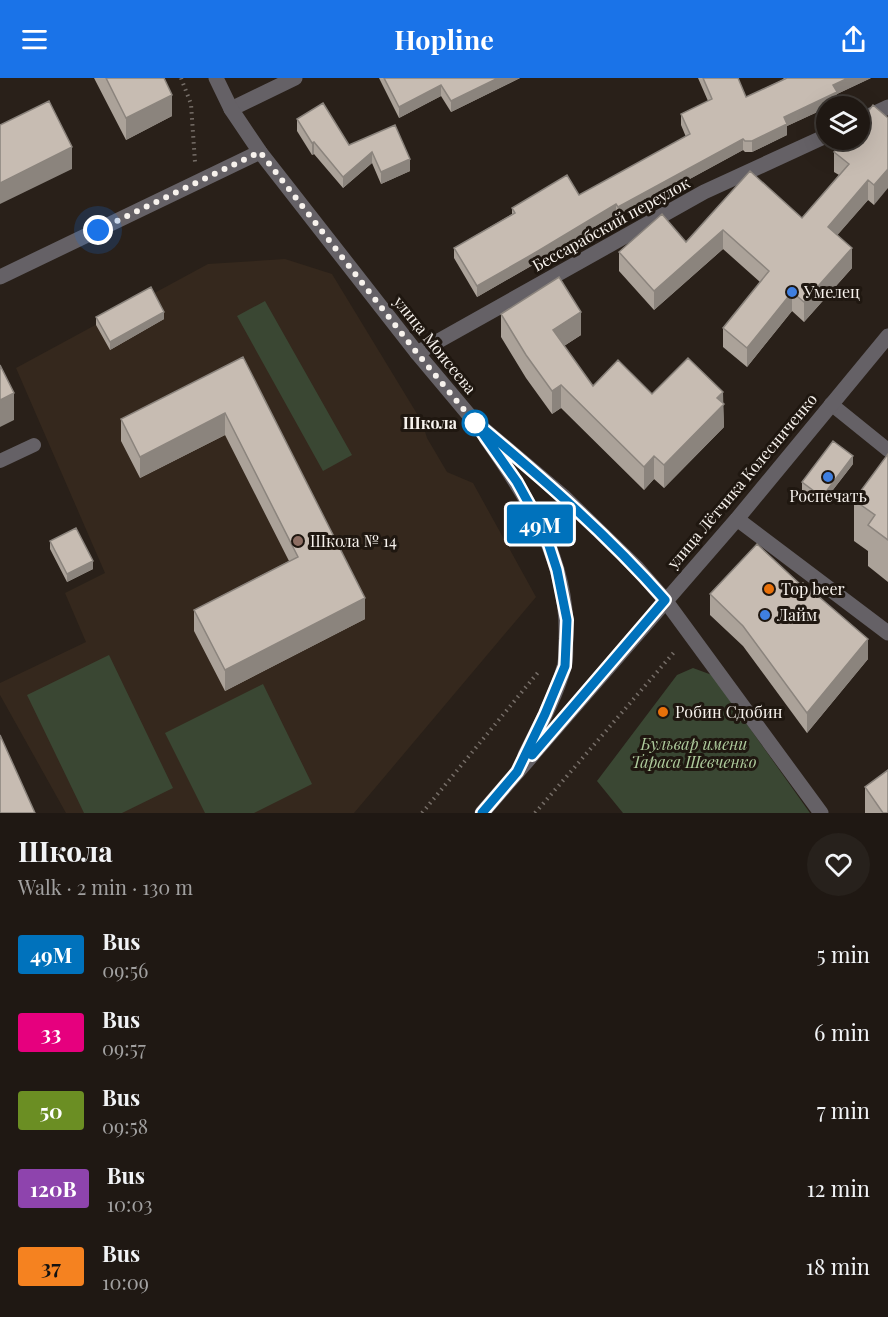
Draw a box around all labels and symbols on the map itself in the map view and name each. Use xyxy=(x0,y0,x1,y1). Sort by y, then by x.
street label: Бессарабский переулок xyxy=(528,172,693,276)
your location xyxy=(83,215,113,245)
place label: Умелец xyxy=(803,281,860,302)
marker: Умелец xyxy=(785,285,799,299)
street label: улица Моисеева xyxy=(389,291,481,398)
street label: улица Лётчика Колесниченко xyxy=(661,389,821,573)
marker: Школа xyxy=(462,410,488,436)
place label: Школа xyxy=(403,412,458,433)
marker: Роспечать xyxy=(821,470,835,484)
place label: Роспечать xyxy=(789,485,867,506)
line badge: 49М xyxy=(506,504,574,544)
place label: Школа № 14 xyxy=(310,530,397,551)
marker: Школа № 14 xyxy=(291,534,305,548)
place label: Top beer xyxy=(781,578,845,599)
marker: Top beer xyxy=(762,582,776,596)
place label: Лайм xyxy=(776,604,817,625)
marker: Лайм xyxy=(758,608,772,622)
place label: Робин Сдобин xyxy=(675,701,783,722)
marker: Робин Сдобин xyxy=(656,705,670,719)
park label: Бульвар имени Тараса Шевченко xyxy=(631,733,757,772)

